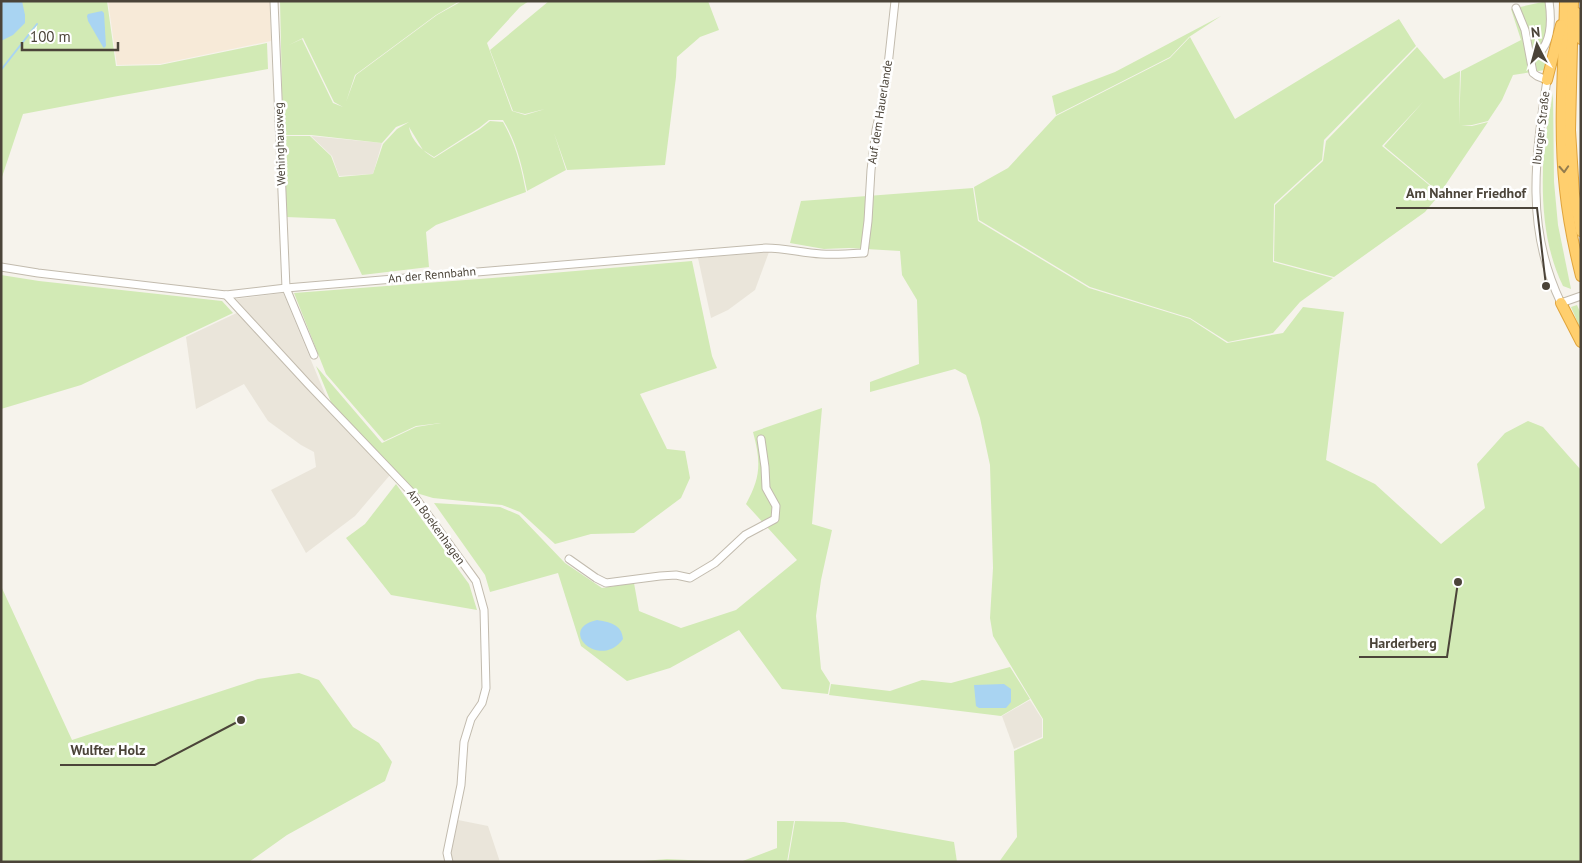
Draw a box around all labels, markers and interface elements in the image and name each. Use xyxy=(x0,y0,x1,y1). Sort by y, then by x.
scale bar xyxy=(22,20,119,52)
north arrow xyxy=(1512,20,1562,70)
text: N xyxy=(1530,23,1541,42)
text: 100 m xyxy=(30,27,71,46)
street label: Auf dem Hauerlande xyxy=(864,59,895,165)
street label: Iburger Straße xyxy=(1529,90,1552,166)
street label: Wehinghausweg xyxy=(271,102,288,186)
one-way arrow xyxy=(1558,165,1569,173)
callout: Am Nahner Friedhof xyxy=(1396,179,1537,208)
text: Am Nahner Friedhof xyxy=(1406,184,1528,202)
street label: An der Rennbahn xyxy=(387,263,476,286)
street label: Am Boekenhagen xyxy=(404,486,469,567)
callout: Harderberg xyxy=(1359,628,1447,657)
text: Harderberg xyxy=(1369,634,1437,652)
callout: Wulfter Holz xyxy=(60,736,155,765)
text: Wulfter Holz xyxy=(71,741,145,759)

